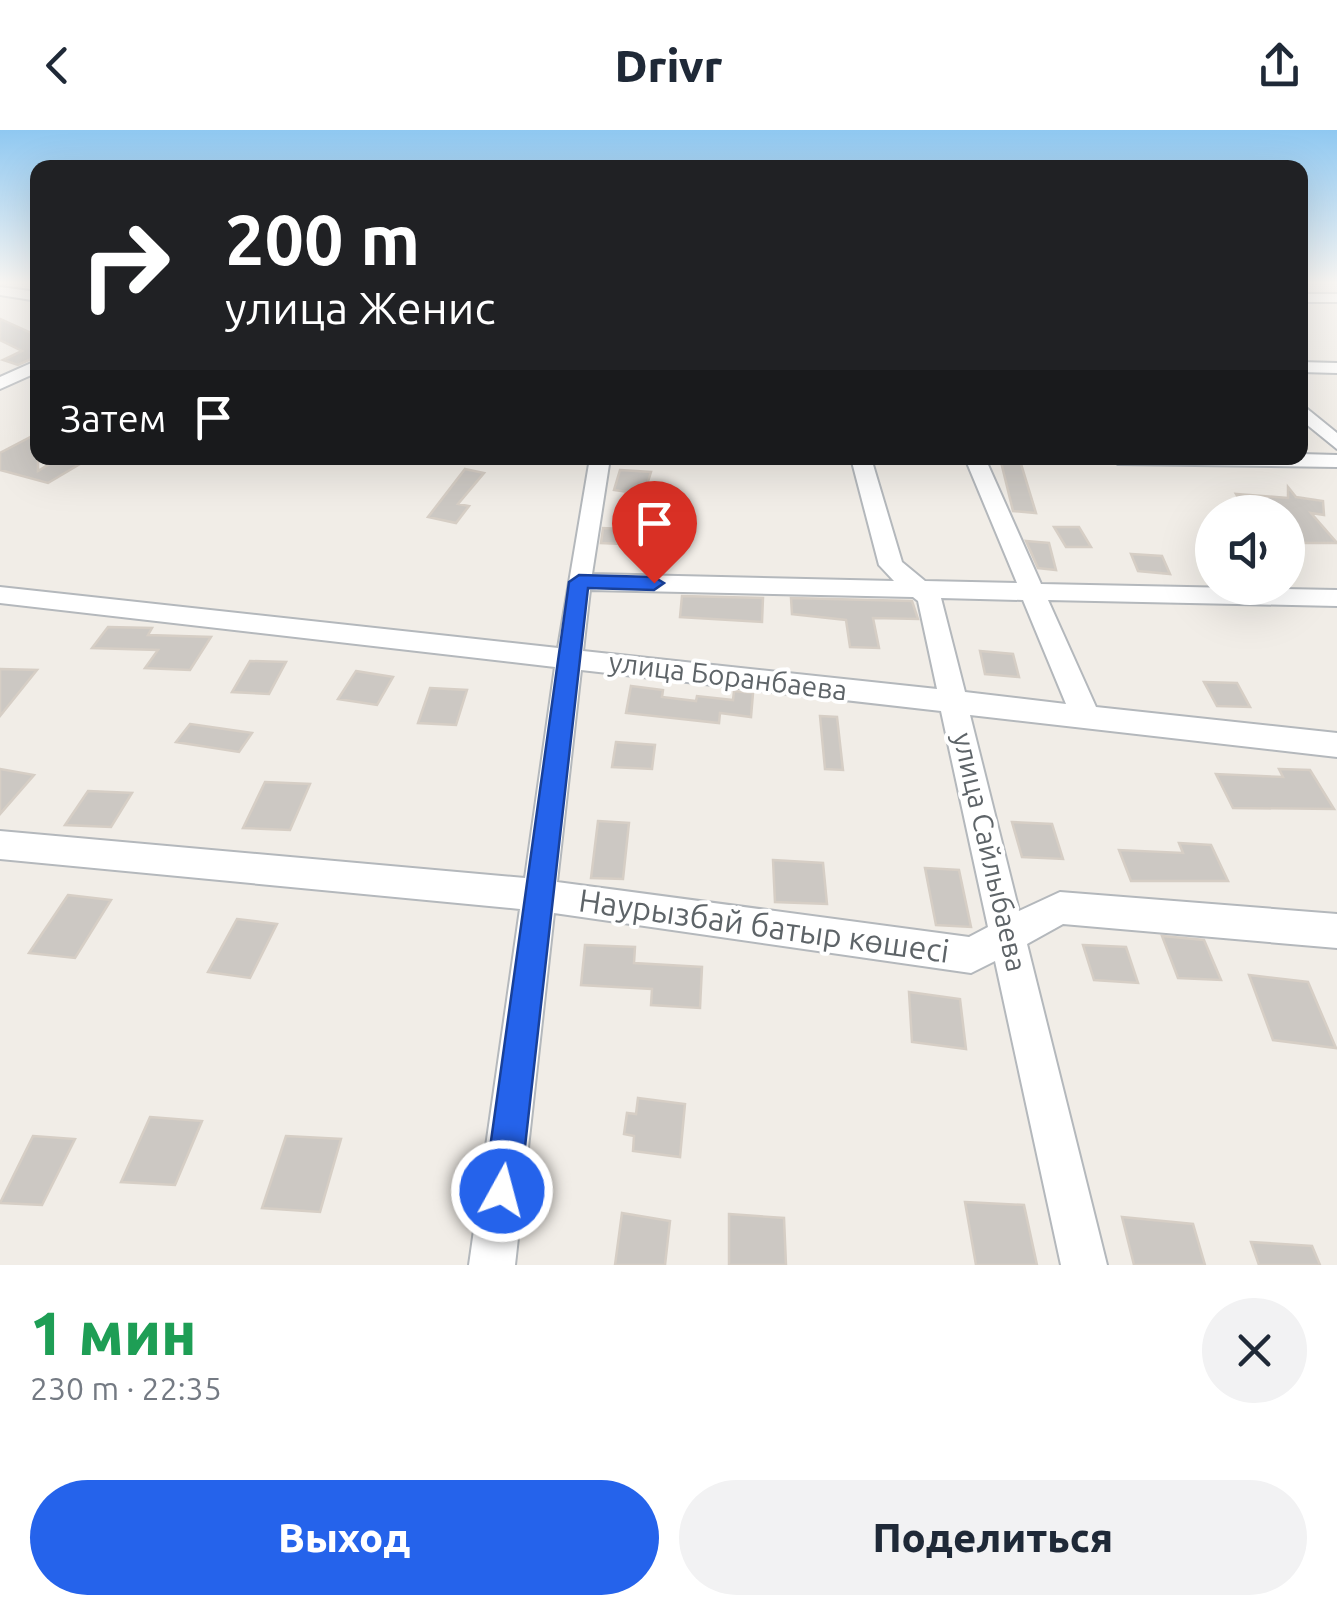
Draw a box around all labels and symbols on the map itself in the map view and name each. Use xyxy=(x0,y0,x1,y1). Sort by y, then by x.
pin xyxy=(612,481,697,584)
street label: улица Боранбаева xyxy=(607,646,849,706)
street label: улица Сайлыбаева xyxy=(948,729,1033,974)
street label: Наурызбай батыр көшесі xyxy=(577,881,952,969)
position arrow xyxy=(450,1139,554,1243)

